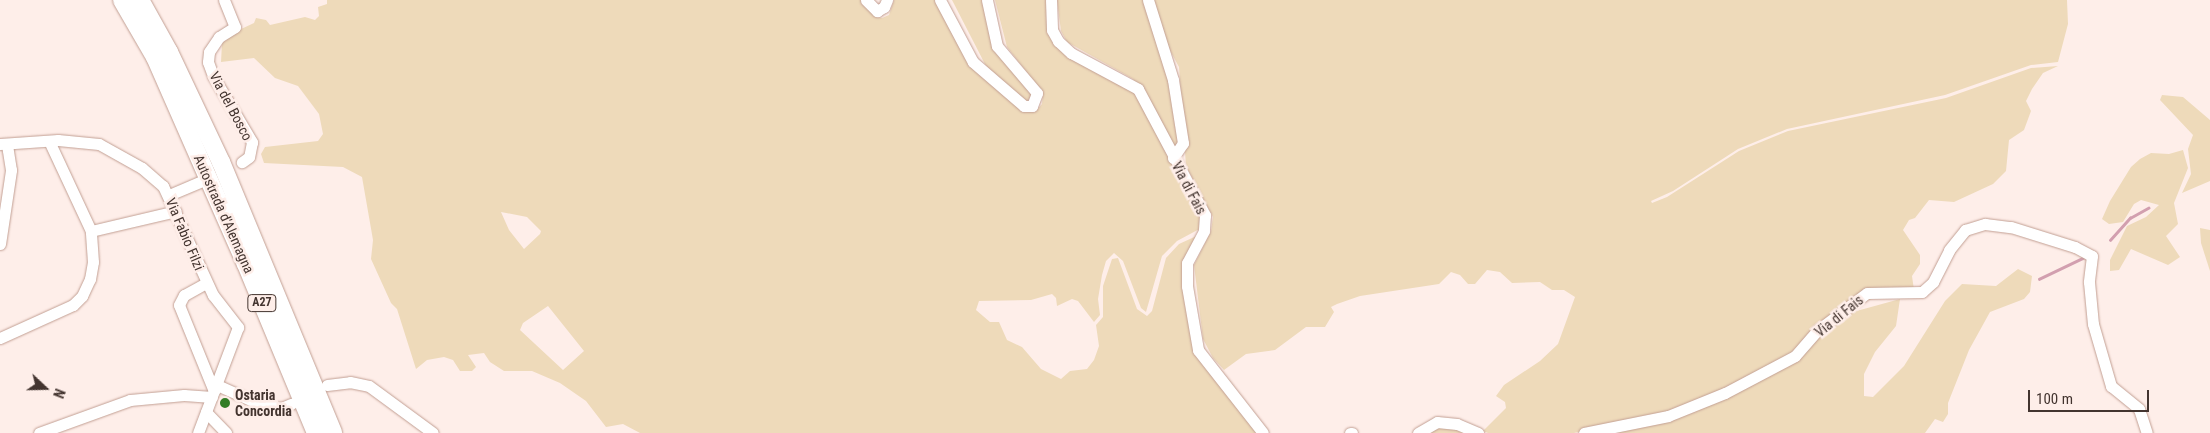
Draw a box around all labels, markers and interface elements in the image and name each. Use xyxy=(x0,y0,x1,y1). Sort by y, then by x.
street label: Via del Bosco xyxy=(206,69,256,143)
street label: Autostrada d'Alemagna xyxy=(190,152,258,276)
street label: Via di Fais xyxy=(1168,159,1210,217)
street label: Via Fabio Filzi xyxy=(162,195,208,273)
street label: Via di Fais xyxy=(1812,291,1866,341)
road number: A27 xyxy=(247,294,277,312)
north arrow xyxy=(20,363,70,413)
scale bar xyxy=(2030,380,2151,412)
text: N xyxy=(50,386,68,400)
place label: Ostaria Concordia xyxy=(235,387,292,420)
text: 100 m xyxy=(2036,390,2073,408)
marker: Ostaria Concordia xyxy=(219,397,231,409)

